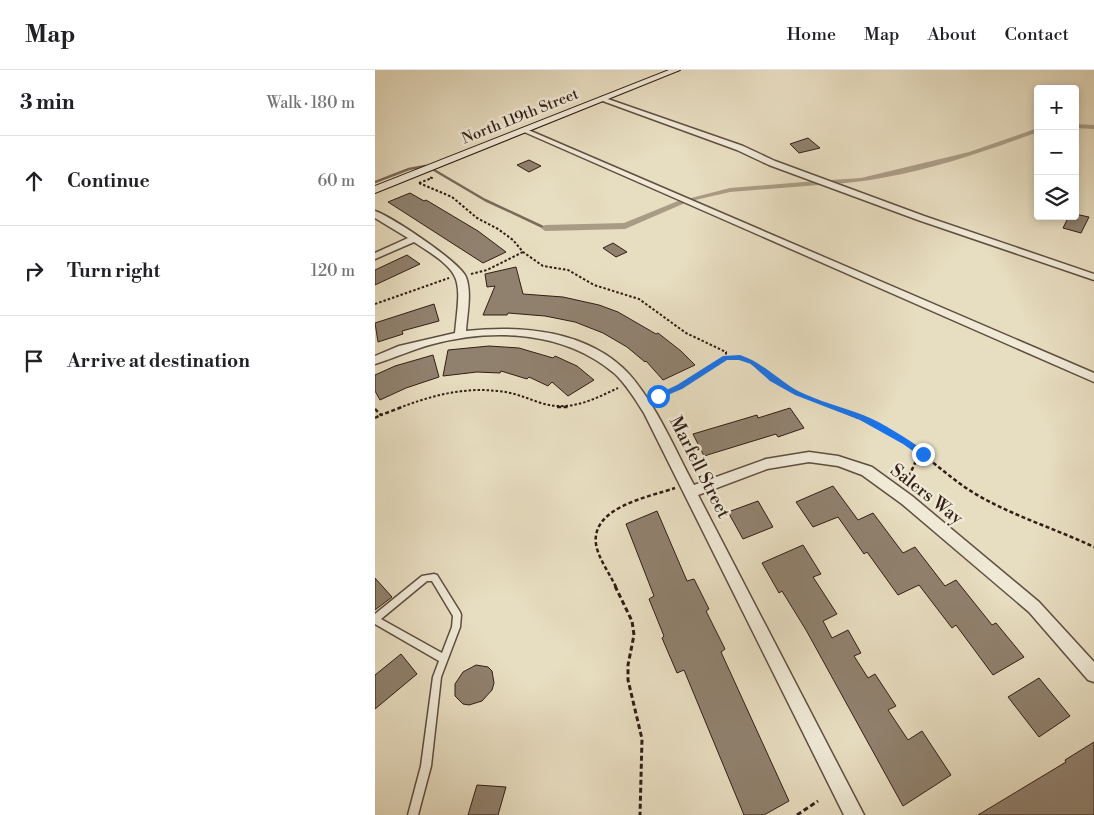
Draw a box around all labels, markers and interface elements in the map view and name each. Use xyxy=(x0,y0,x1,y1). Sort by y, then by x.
text: Map xyxy=(25,20,75,50)
text: Home xyxy=(787,23,836,46)
text: Map xyxy=(864,23,900,46)
text: About xyxy=(928,23,977,46)
text: Contact xyxy=(1005,23,1069,46)
street label: North 119th Street xyxy=(459,84,582,149)
map controls xyxy=(1034,85,1079,220)
button: + xyxy=(1034,85,1079,130)
text: 3 min xyxy=(20,90,75,116)
text: Walk · 180 m xyxy=(267,93,355,113)
button: − xyxy=(1034,130,1079,175)
icon: ahead xyxy=(20,167,48,195)
text: Continue xyxy=(67,169,150,193)
text: 60 m xyxy=(317,171,355,191)
button: layers xyxy=(1034,175,1079,220)
icon: right xyxy=(20,257,48,285)
text: Turn right xyxy=(67,259,160,283)
text: 120 m xyxy=(311,261,355,281)
icon: arrive xyxy=(20,347,48,375)
text: Arrive at destination xyxy=(67,349,250,373)
route start xyxy=(647,385,670,408)
street label: Marfell Street xyxy=(664,412,735,523)
route end xyxy=(912,443,935,466)
street label: Salers Way xyxy=(886,459,968,530)

